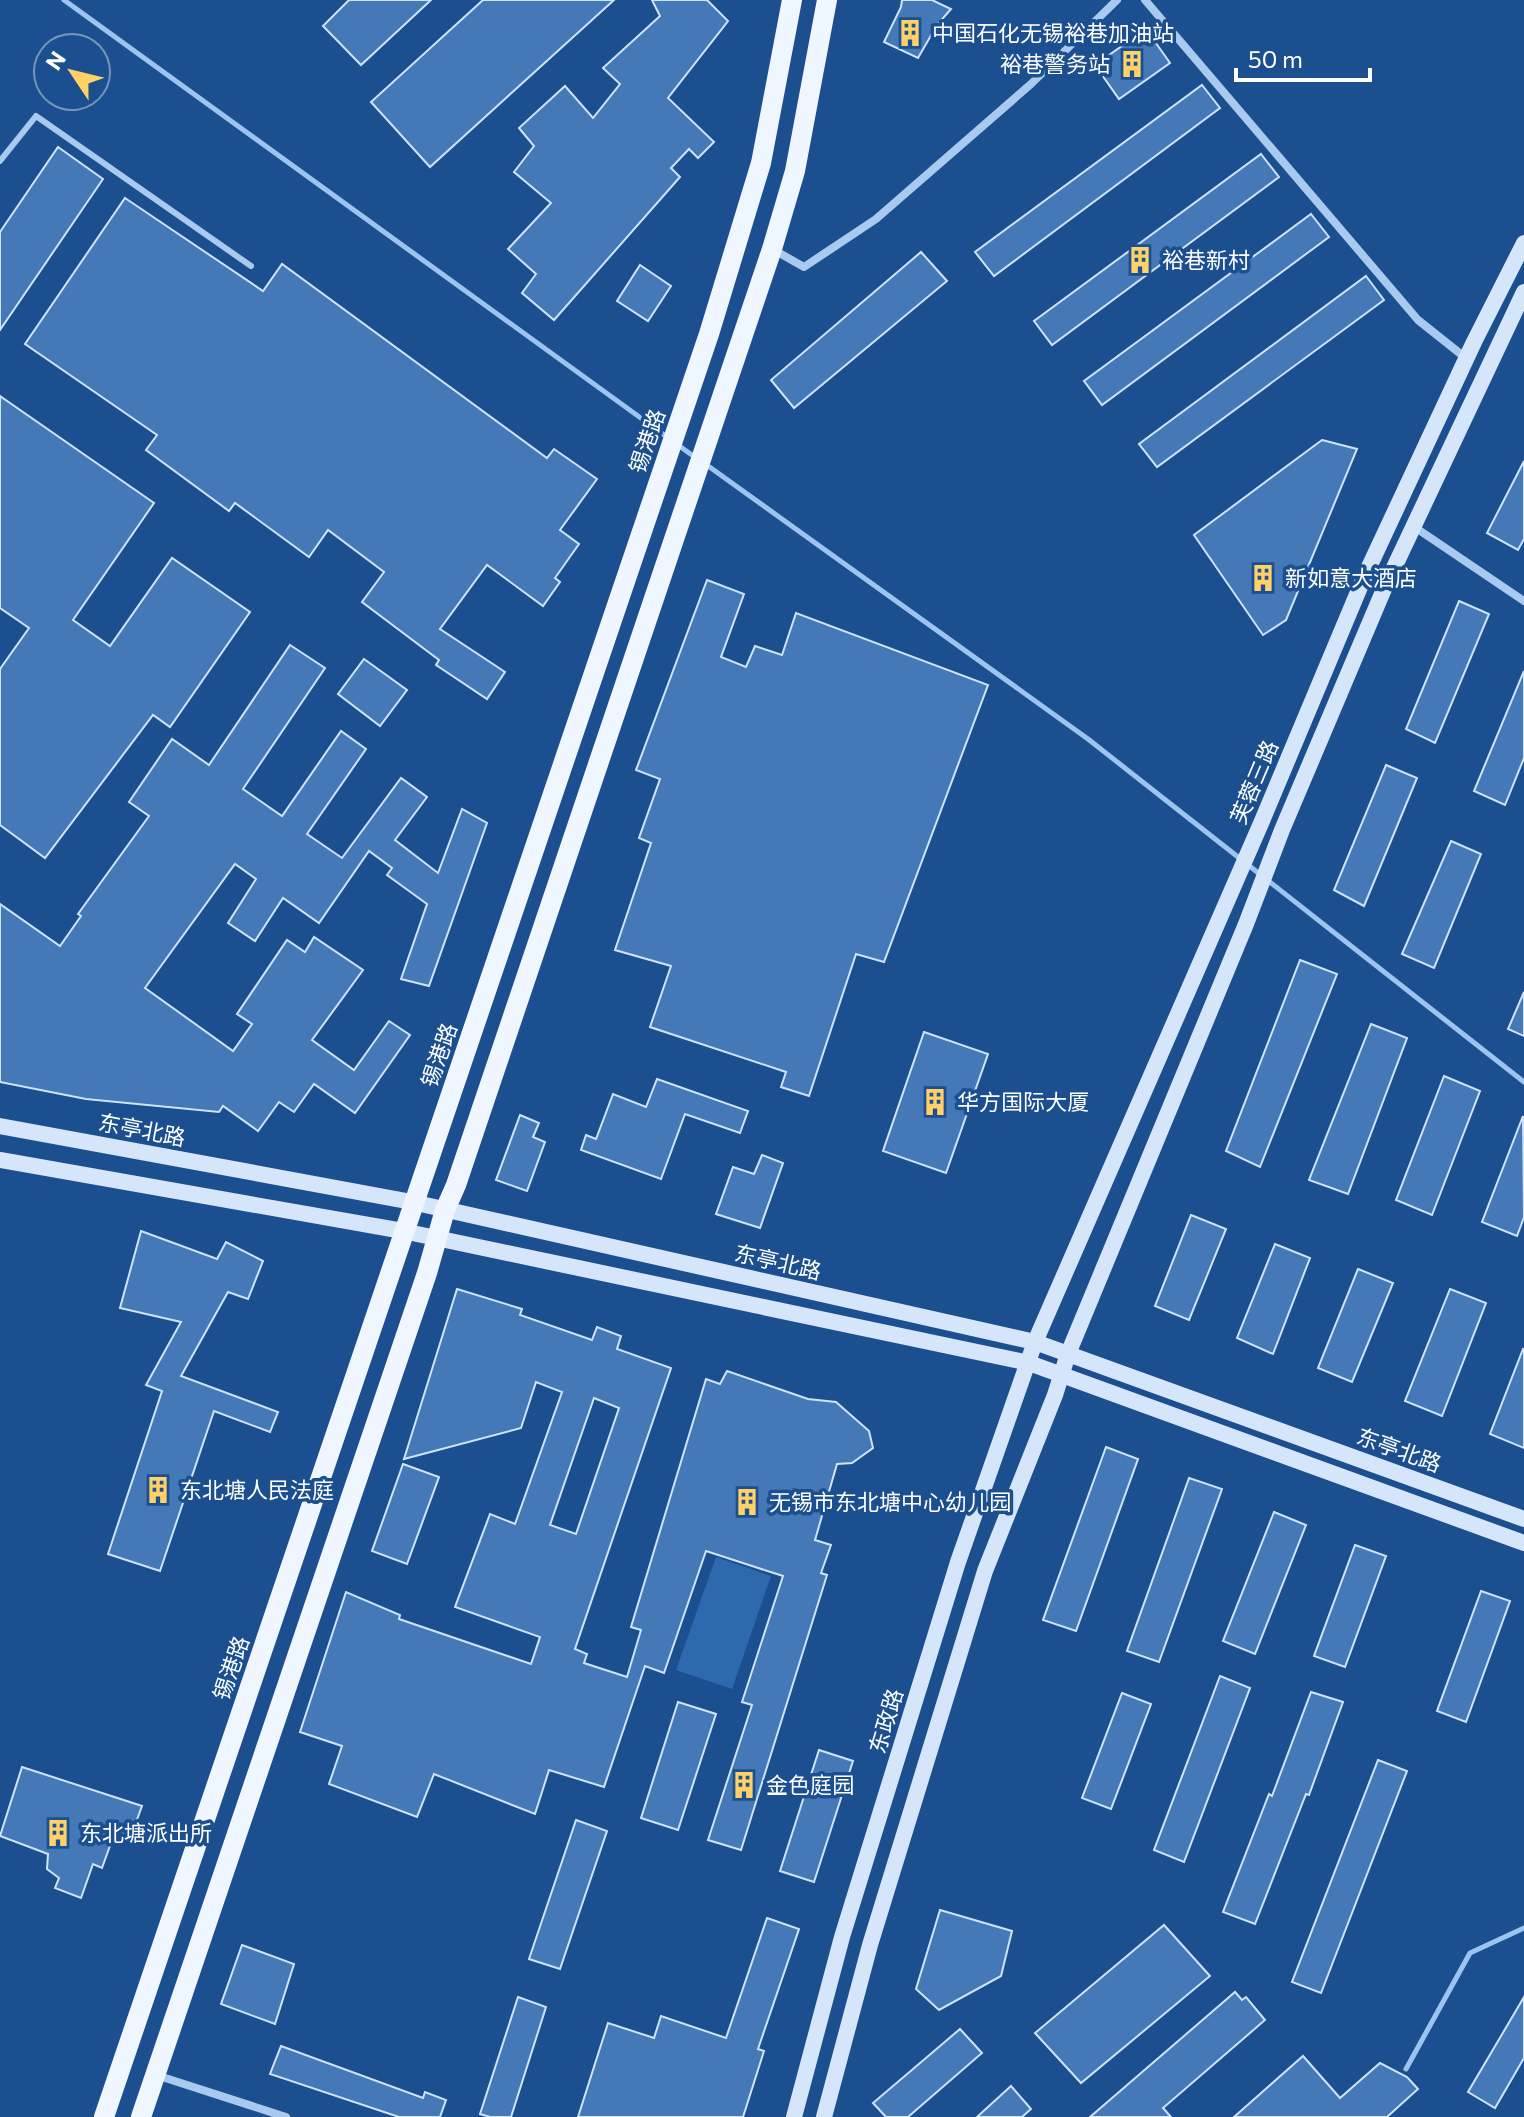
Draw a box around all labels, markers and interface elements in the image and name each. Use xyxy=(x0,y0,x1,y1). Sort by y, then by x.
building icon: 中国石化无锡裕巷加油站 xyxy=(895,18,925,48)
place label: 中国石化无锡裕巷加油站 xyxy=(932,19,1174,46)
north arrow xyxy=(32,32,112,112)
scale bar xyxy=(1236,32,1370,82)
text: 50 m xyxy=(1248,44,1303,73)
text: N xyxy=(39,46,71,75)
building icon: 裕巷警务站 xyxy=(1117,49,1147,79)
place label: 裕巷警务站 xyxy=(1000,50,1110,77)
building icon: 裕巷新村 xyxy=(1125,245,1155,275)
place label: 裕巷新村 xyxy=(1162,246,1250,273)
street label: 锡港路 xyxy=(623,405,670,476)
building icon: 新如意大酒店 xyxy=(1248,563,1278,593)
place label: 新如意大酒店 xyxy=(1285,564,1417,591)
street label: 芙蓉三路 xyxy=(1224,736,1283,828)
street label: 锡港路 xyxy=(415,1019,462,1090)
building icon: 华方国际大厦 xyxy=(920,1087,950,1117)
place label: 华方国际大厦 xyxy=(957,1088,1089,1115)
street label: 东亭北路 xyxy=(96,1108,188,1151)
street label: 东亭北路 xyxy=(732,1238,824,1285)
street label: 东亭北路 xyxy=(1353,1422,1445,1477)
building icon: 东北塘人民法庭 xyxy=(143,1475,173,1505)
place label: 东北塘人民法庭 xyxy=(180,1476,334,1503)
building icon: 无锡市东北塘中心幼儿园 xyxy=(732,1487,762,1517)
place label: 无锡市东北塘中心幼儿园 xyxy=(769,1488,1011,1515)
street label: 锡港路 xyxy=(207,1632,254,1703)
street label: 东政路 xyxy=(863,1685,908,1756)
building icon: 金色庭园 xyxy=(729,1770,759,1800)
place label: 金色庭园 xyxy=(766,1771,854,1798)
building icon: 东北塘派出所 xyxy=(43,1818,73,1848)
place label: 东北塘派出所 xyxy=(80,1819,212,1846)

